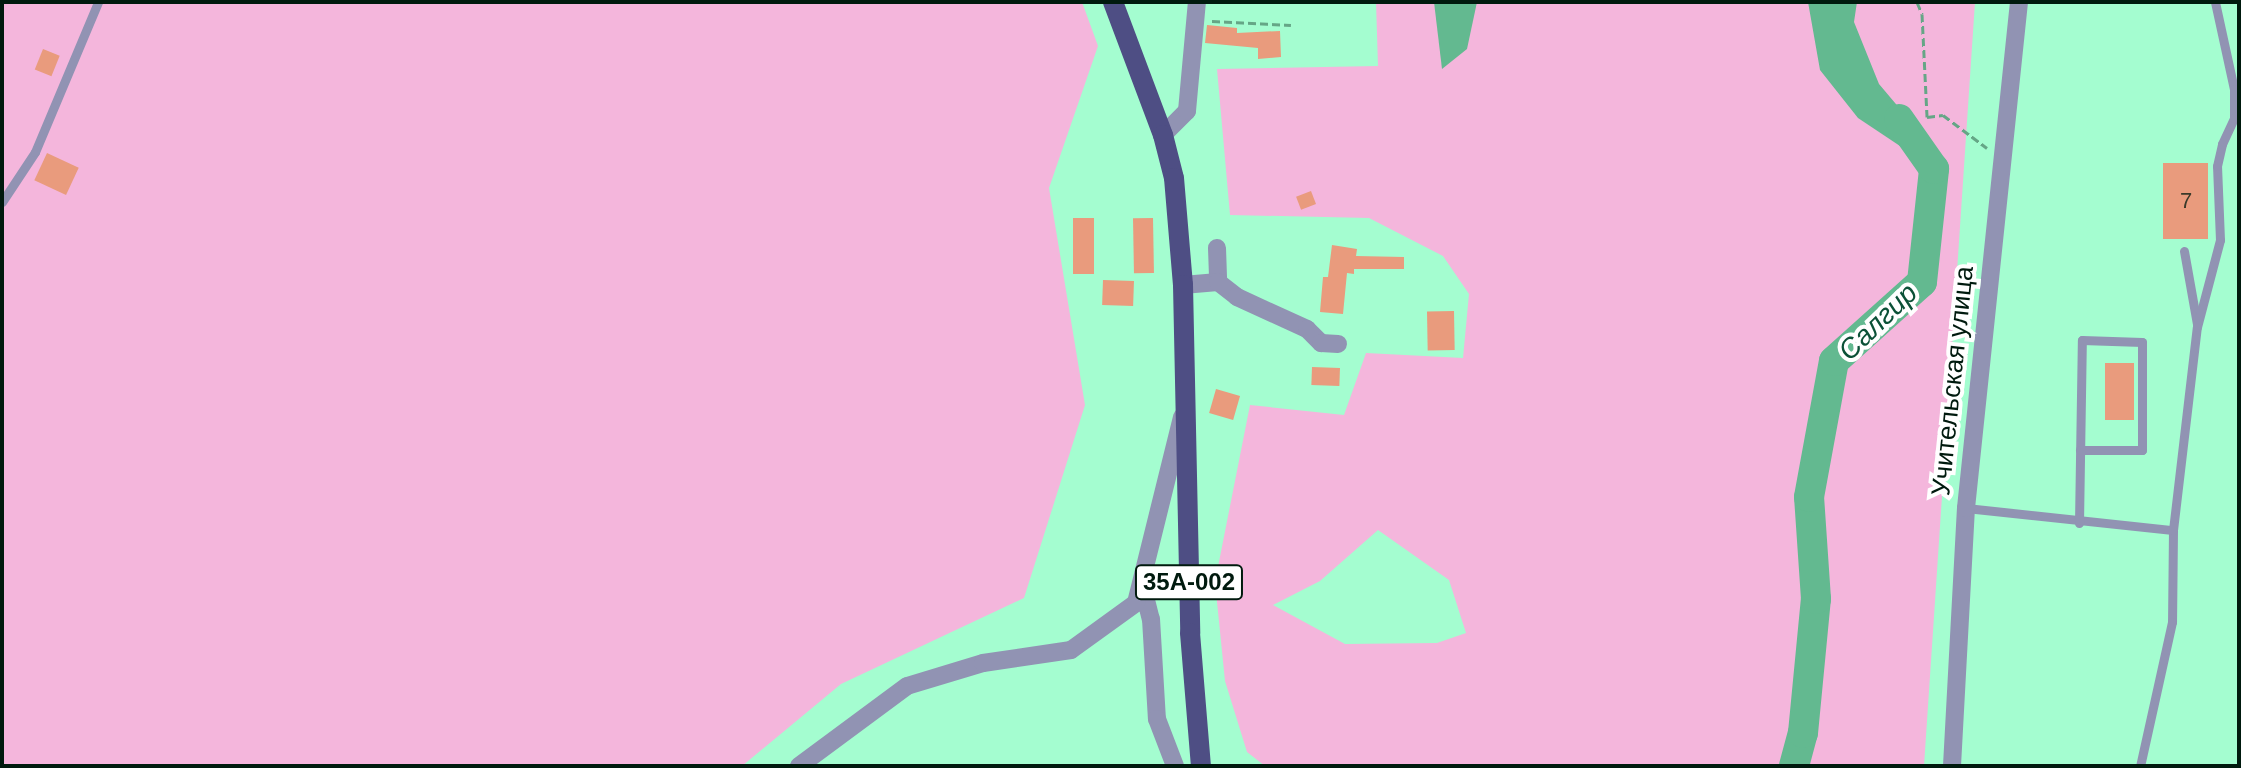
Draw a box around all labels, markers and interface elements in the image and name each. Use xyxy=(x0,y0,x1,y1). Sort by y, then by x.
house number: 7 xyxy=(2180,188,2192,214)
street label: Учительская улица xyxy=(1925,265,1981,497)
water label: Салгир xyxy=(1832,276,1924,368)
road number: 35А-002 xyxy=(1133,562,1245,602)

